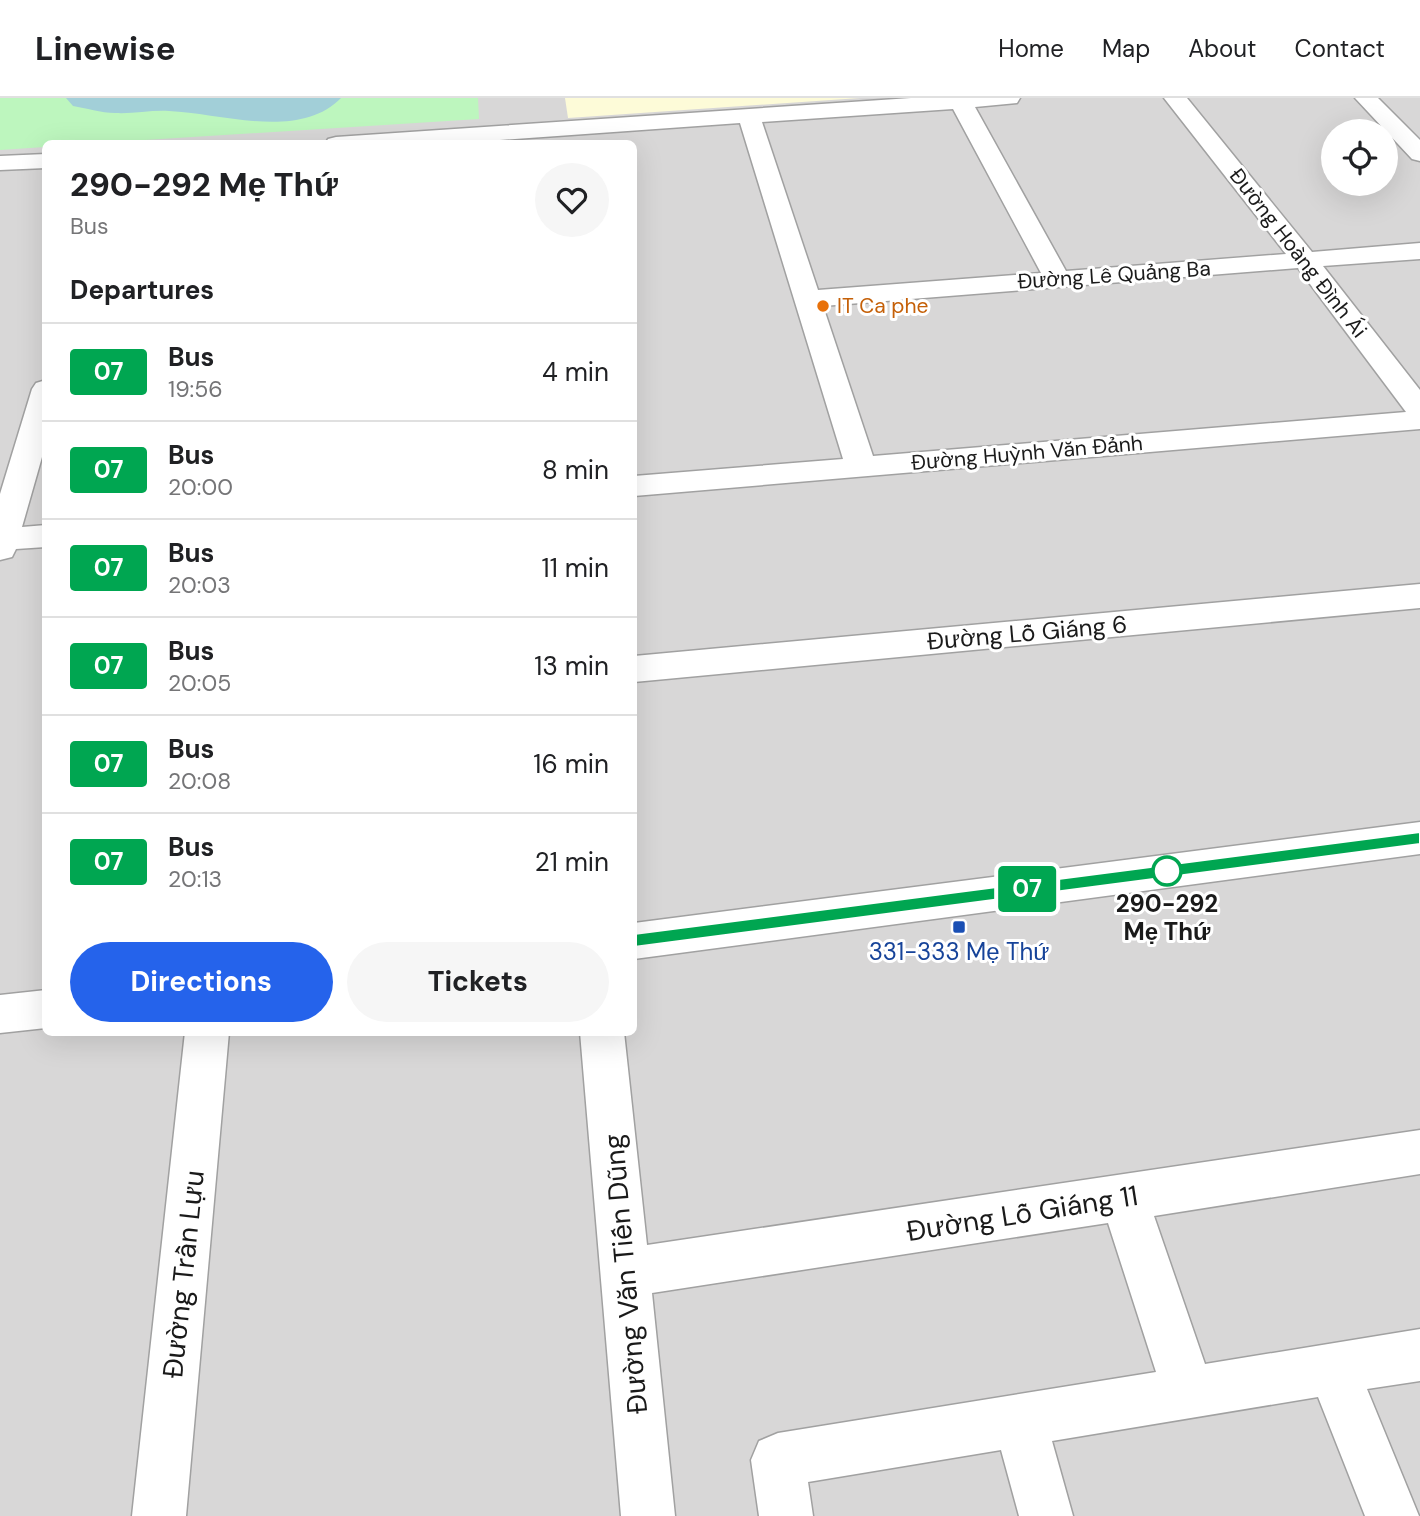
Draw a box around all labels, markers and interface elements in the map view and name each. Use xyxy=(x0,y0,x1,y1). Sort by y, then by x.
text: Linewise xyxy=(35,27,176,70)
text: Home xyxy=(998,33,1064,64)
text: Map xyxy=(1102,33,1150,64)
text: About xyxy=(1188,33,1257,64)
text: Contact xyxy=(1295,33,1385,64)
map controls xyxy=(1321,119,1398,196)
button: locate xyxy=(1321,119,1398,196)
street label: Đường Hoàng Đình Ái xyxy=(1223,162,1373,344)
text: 290-292 Mẹ Thứ xyxy=(70,163,338,206)
button: heart xyxy=(535,163,609,237)
text: Bus xyxy=(70,211,109,241)
street label: Đường Lê Quảng Ba xyxy=(1016,254,1212,296)
text: Departures xyxy=(70,273,214,307)
place label: IT Ca phe xyxy=(837,292,929,320)
marker: IT Ca phe xyxy=(815,298,831,314)
text: Bus xyxy=(168,340,214,374)
text: 4 min xyxy=(542,355,609,389)
text: 07 xyxy=(94,356,123,387)
text: 19:56 xyxy=(168,374,223,404)
street label: Đường Huỳnh Văn Đảnh xyxy=(910,429,1144,477)
text: Bus xyxy=(168,438,214,472)
text: 8 min xyxy=(542,453,609,487)
text: 07 xyxy=(94,454,123,485)
text: 20:00 xyxy=(168,472,233,502)
text: Bus xyxy=(168,536,214,570)
text: 11 min xyxy=(542,551,609,585)
text: 07 xyxy=(94,552,123,583)
text: 20:03 xyxy=(168,570,231,600)
street label: Đường Lỗ Giáng 6 xyxy=(926,608,1128,657)
text: Bus xyxy=(168,634,214,668)
text: 13 min xyxy=(534,649,609,683)
text: 07 xyxy=(94,650,123,681)
text: 20:05 xyxy=(168,668,231,698)
text: Bus xyxy=(168,732,214,766)
text: 16 min xyxy=(533,747,609,781)
text: 07 xyxy=(94,748,123,779)
text: 20:08 xyxy=(168,766,231,796)
text: Bus xyxy=(168,830,214,864)
text: 21 min xyxy=(535,845,609,879)
text: 07 xyxy=(94,846,123,877)
marker: 290-292 Mẹ Thứ xyxy=(1152,856,1182,886)
text: 20:13 xyxy=(168,864,222,894)
line badge: 07 xyxy=(996,866,1058,912)
text: 07 xyxy=(1012,873,1042,904)
place label: 290-292 Mẹ Thứ xyxy=(1116,888,1218,947)
marker: 331-333 Mẹ Thứ xyxy=(951,919,967,935)
place label: 331-333 Mẹ Thứ xyxy=(869,936,1049,967)
button: Directions xyxy=(70,942,333,1022)
button: Tickets xyxy=(347,942,609,1022)
street label: Đường Văn Tiến Dũng xyxy=(595,1132,656,1415)
street label: Đường Trần Lựu xyxy=(154,1168,213,1380)
street label: Đường Lỗ Giáng 11 xyxy=(904,1177,1141,1250)

